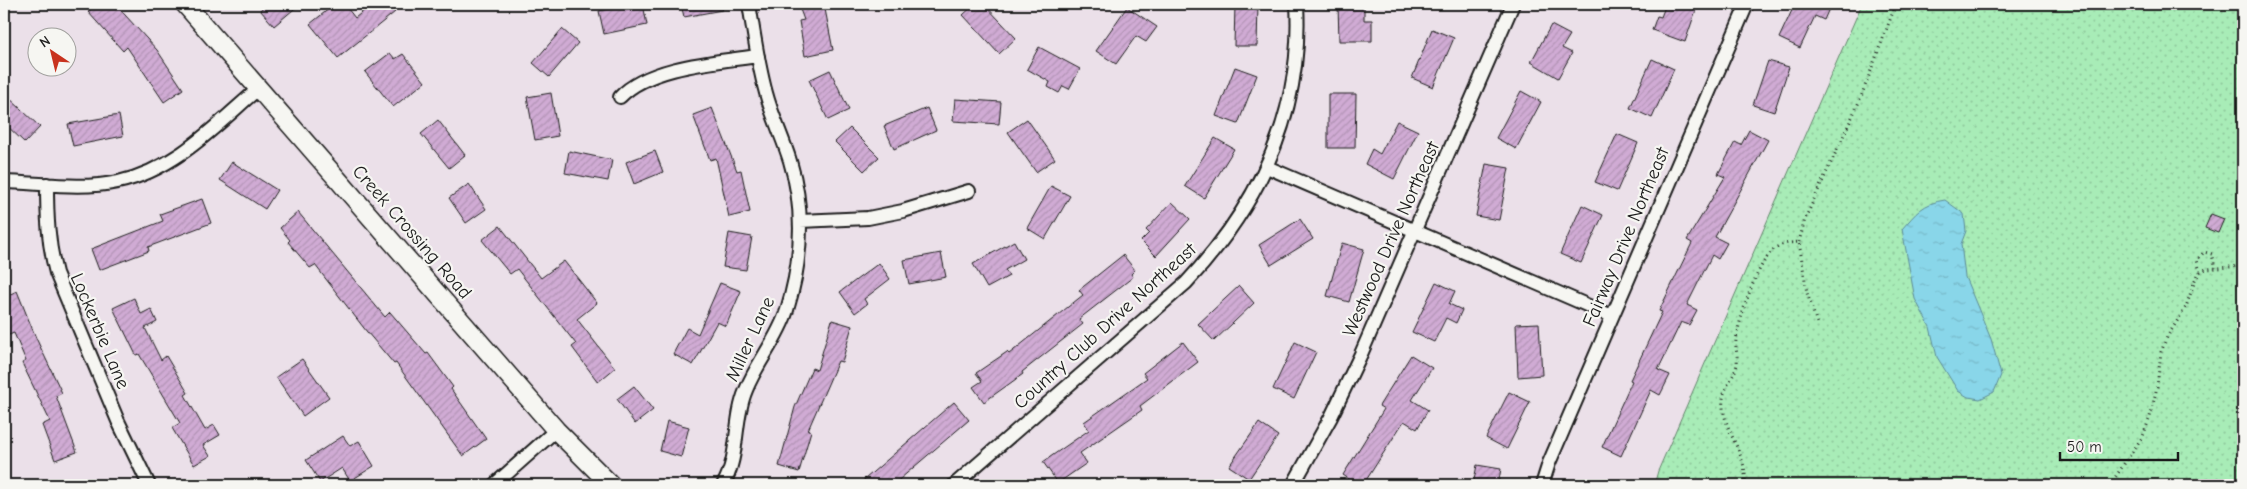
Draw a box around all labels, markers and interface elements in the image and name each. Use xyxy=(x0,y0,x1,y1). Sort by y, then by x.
north arrow xyxy=(28,28,78,78)
text: N xyxy=(36,32,53,51)
street label: Westwood Drive Northeast xyxy=(1338,138,1444,340)
street label: Fairway Drive Northeast xyxy=(1578,143,1674,330)
street label: Creek Crossing Road xyxy=(348,161,476,303)
street label: Country Club Drive Northeast xyxy=(1009,238,1201,414)
street label: Lockerbie Lane xyxy=(66,270,134,392)
street label: Miller Lane xyxy=(721,293,779,385)
scale bar xyxy=(2060,429,2177,461)
text: 50 m xyxy=(2067,438,2102,456)

